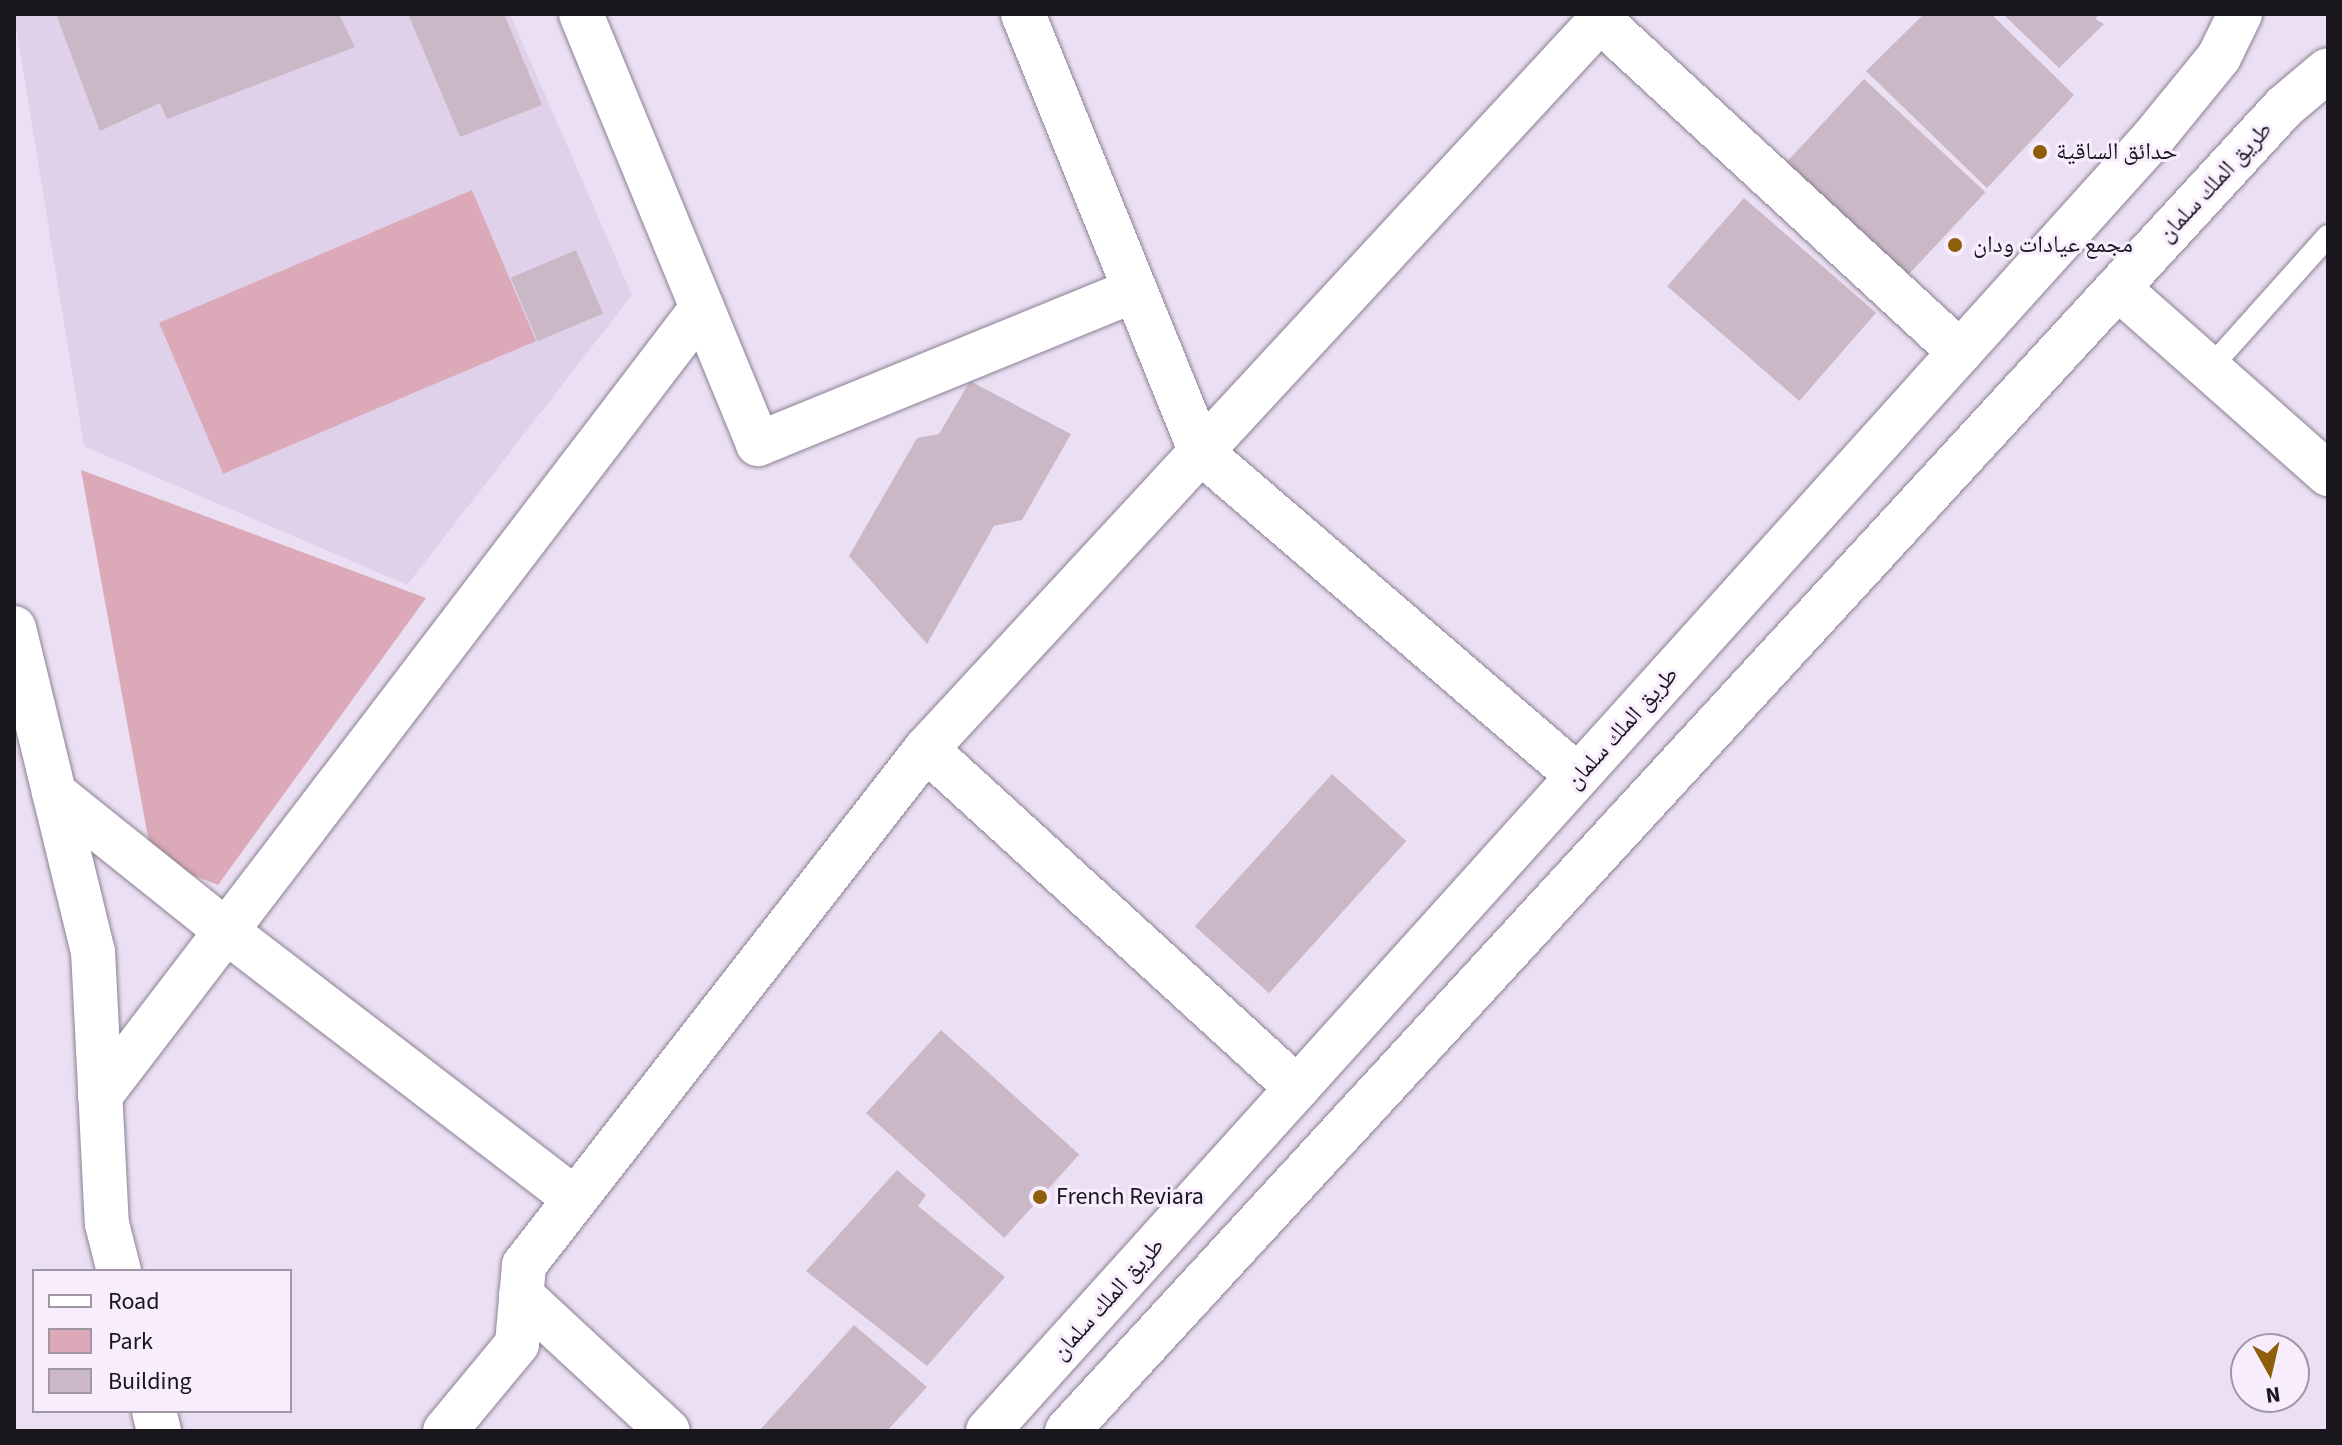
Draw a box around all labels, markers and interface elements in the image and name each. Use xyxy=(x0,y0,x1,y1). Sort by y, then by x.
street label: طريق الملك سلمان xyxy=(2152,116,2278,248)
place label: حدائق الساقية xyxy=(2056,138,2178,166)
marker: حدائق الساقية xyxy=(2031,143,2049,161)
place label: مجمع عيادات ودان xyxy=(1973,231,2133,259)
marker: مجمع عيادات ودان xyxy=(1944,234,1966,256)
street label: طريق الملك سلمان xyxy=(1560,661,1684,795)
place label: French Reviara xyxy=(1056,1183,1204,1211)
marker: French Reviara xyxy=(1031,1188,1049,1206)
street label: طريق الملك سلمان xyxy=(1046,1232,1170,1366)
legend xyxy=(32,1269,292,1413)
text: Road xyxy=(108,1284,160,1319)
text: Park xyxy=(108,1324,153,1359)
north arrow xyxy=(2230,1333,2310,1413)
text: Building xyxy=(108,1364,192,1399)
text: N xyxy=(2264,1378,2283,1412)

